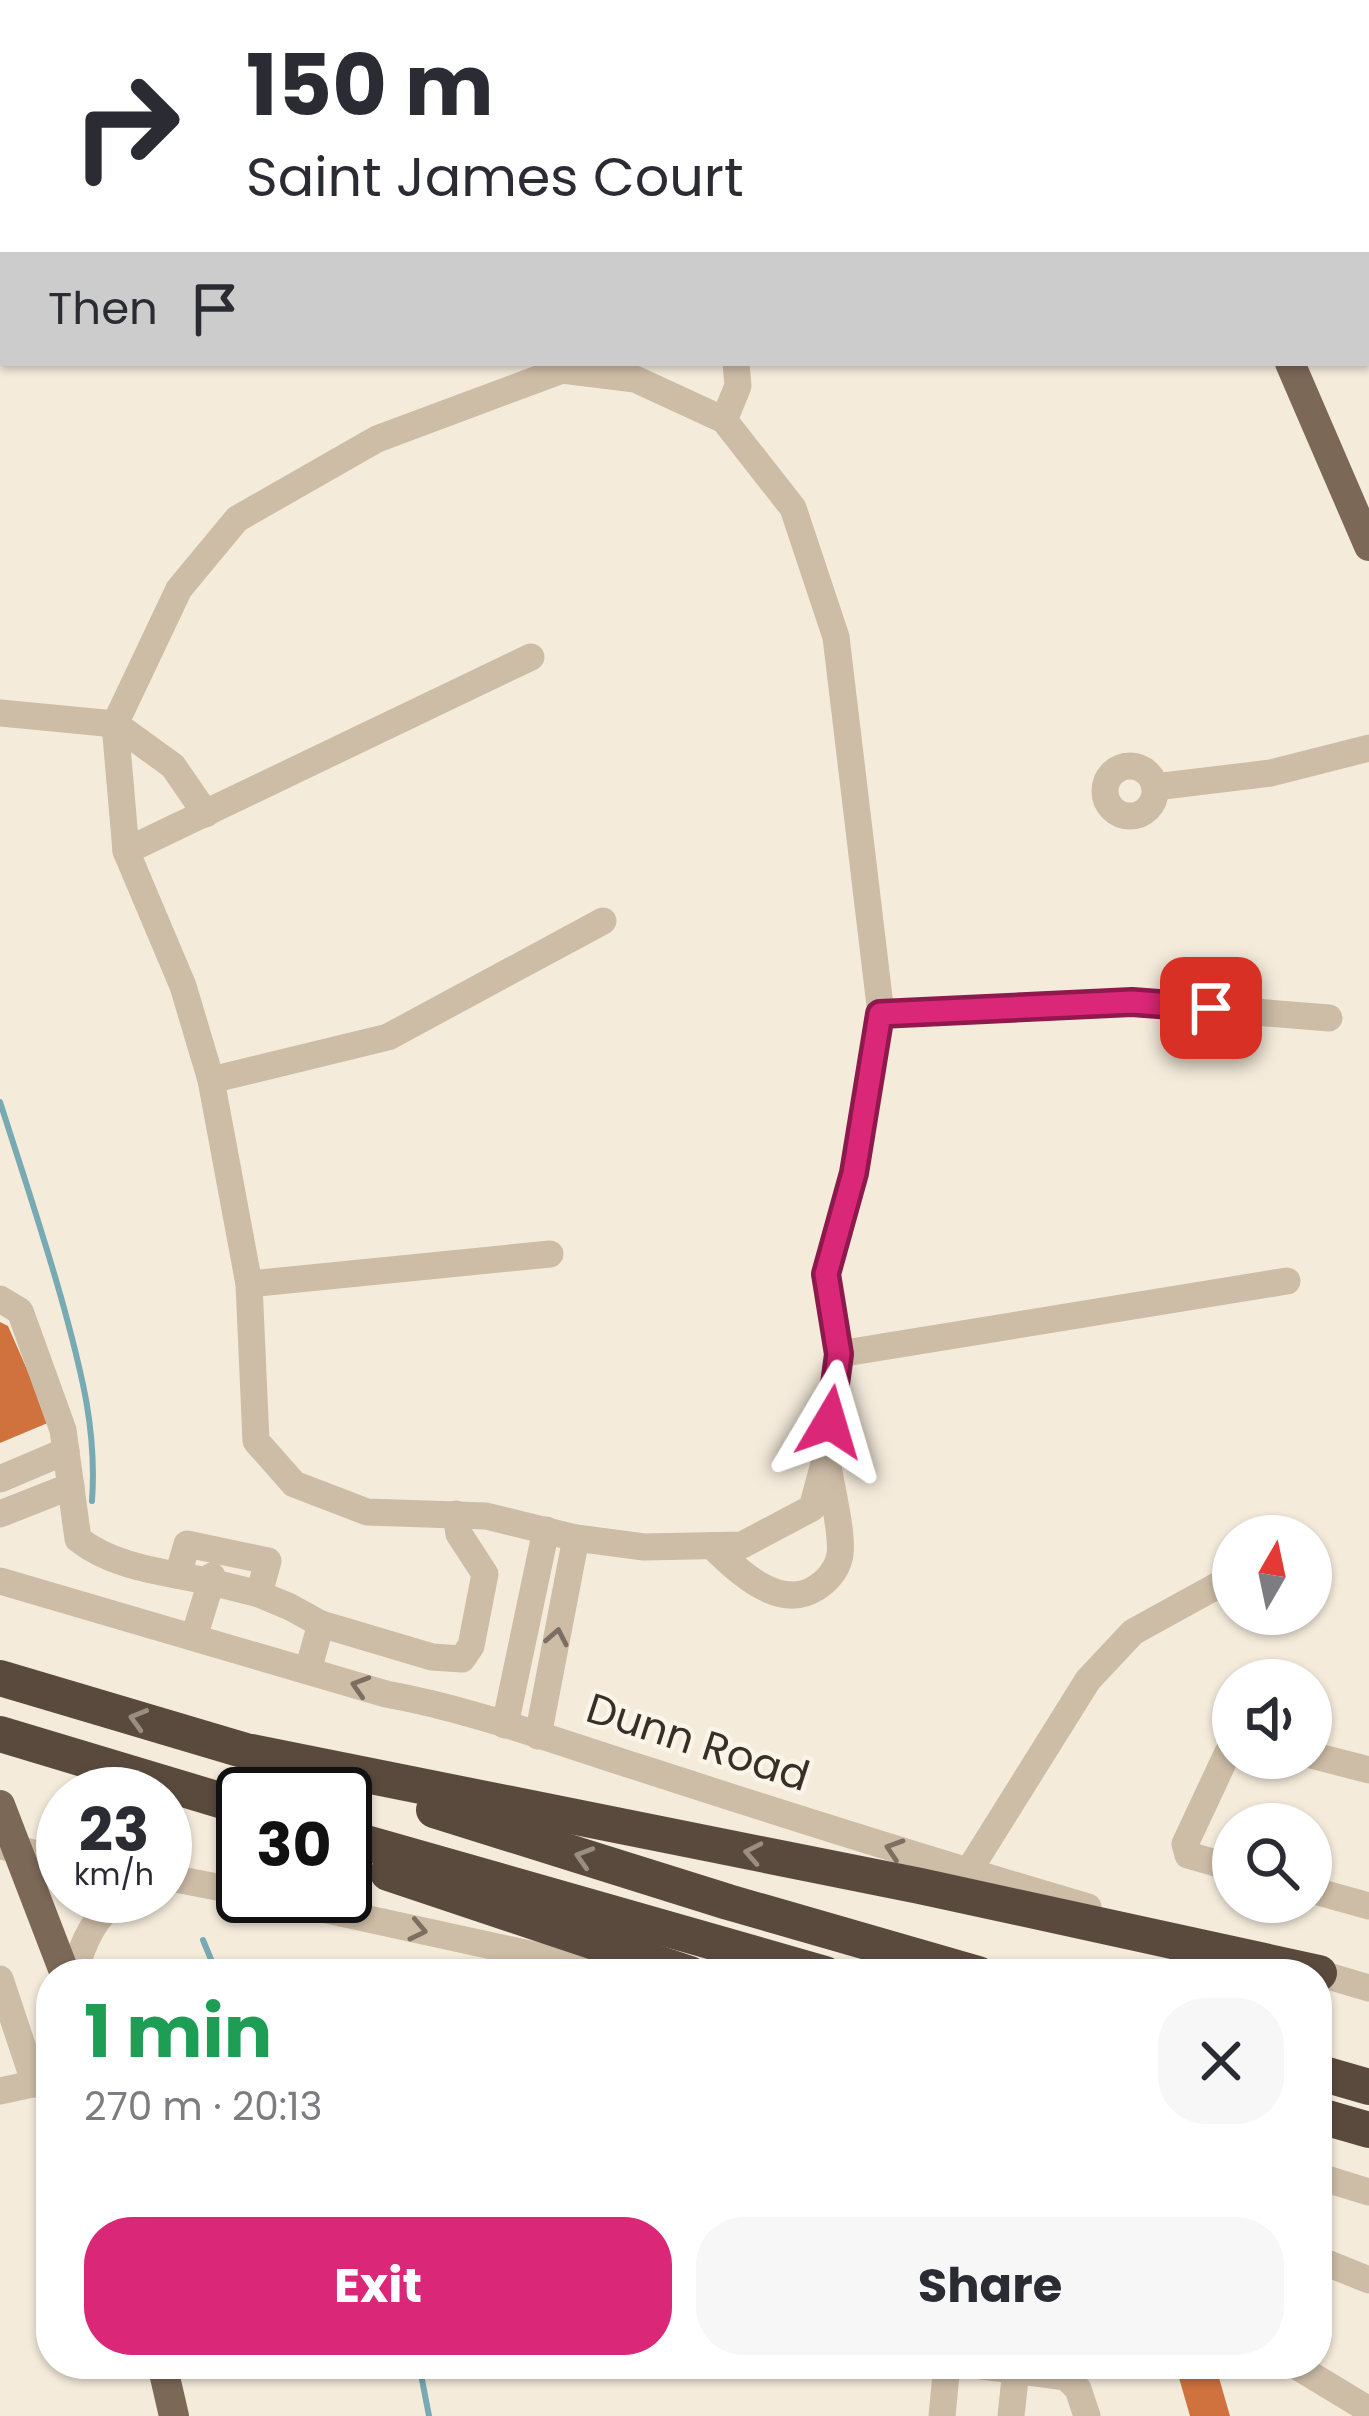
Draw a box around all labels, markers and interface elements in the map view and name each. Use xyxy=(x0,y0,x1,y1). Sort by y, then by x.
text: 150 m xyxy=(246,27,494,144)
icon: right xyxy=(48,48,204,204)
text: Saint James Court xyxy=(246,139,744,215)
icon: arrive xyxy=(182,276,248,342)
text: Then xyxy=(48,277,158,340)
pin xyxy=(1160,957,1262,1059)
icon: arrive xyxy=(1178,975,1244,1041)
position arrow xyxy=(767,1359,893,1485)
north arrow xyxy=(1212,1515,1332,1635)
map controls xyxy=(1212,1515,1332,1923)
one-way arrow xyxy=(543,1627,569,1647)
button: sound xyxy=(1212,1659,1332,1779)
one-way arrow xyxy=(351,1675,372,1700)
street label: Dunn Road xyxy=(579,1678,817,1806)
one-way arrow xyxy=(128,1708,149,1733)
speed limit sign: 30 xyxy=(216,1767,372,1923)
text: 23 xyxy=(79,1788,149,1872)
button: search xyxy=(1212,1803,1332,1923)
one-way arrow xyxy=(884,1838,905,1863)
one-way arrow xyxy=(743,1841,763,1867)
one-way arrow xyxy=(574,1846,595,1871)
text: km/h xyxy=(74,1853,154,1896)
one-way arrow xyxy=(407,1917,427,1942)
text: 1 min xyxy=(84,1981,272,2082)
button: close xyxy=(1158,1998,1284,2124)
text: 270 m · 20:13 xyxy=(84,2079,323,2134)
button: Exit xyxy=(84,2217,672,2355)
button: Share xyxy=(696,2217,1284,2355)

